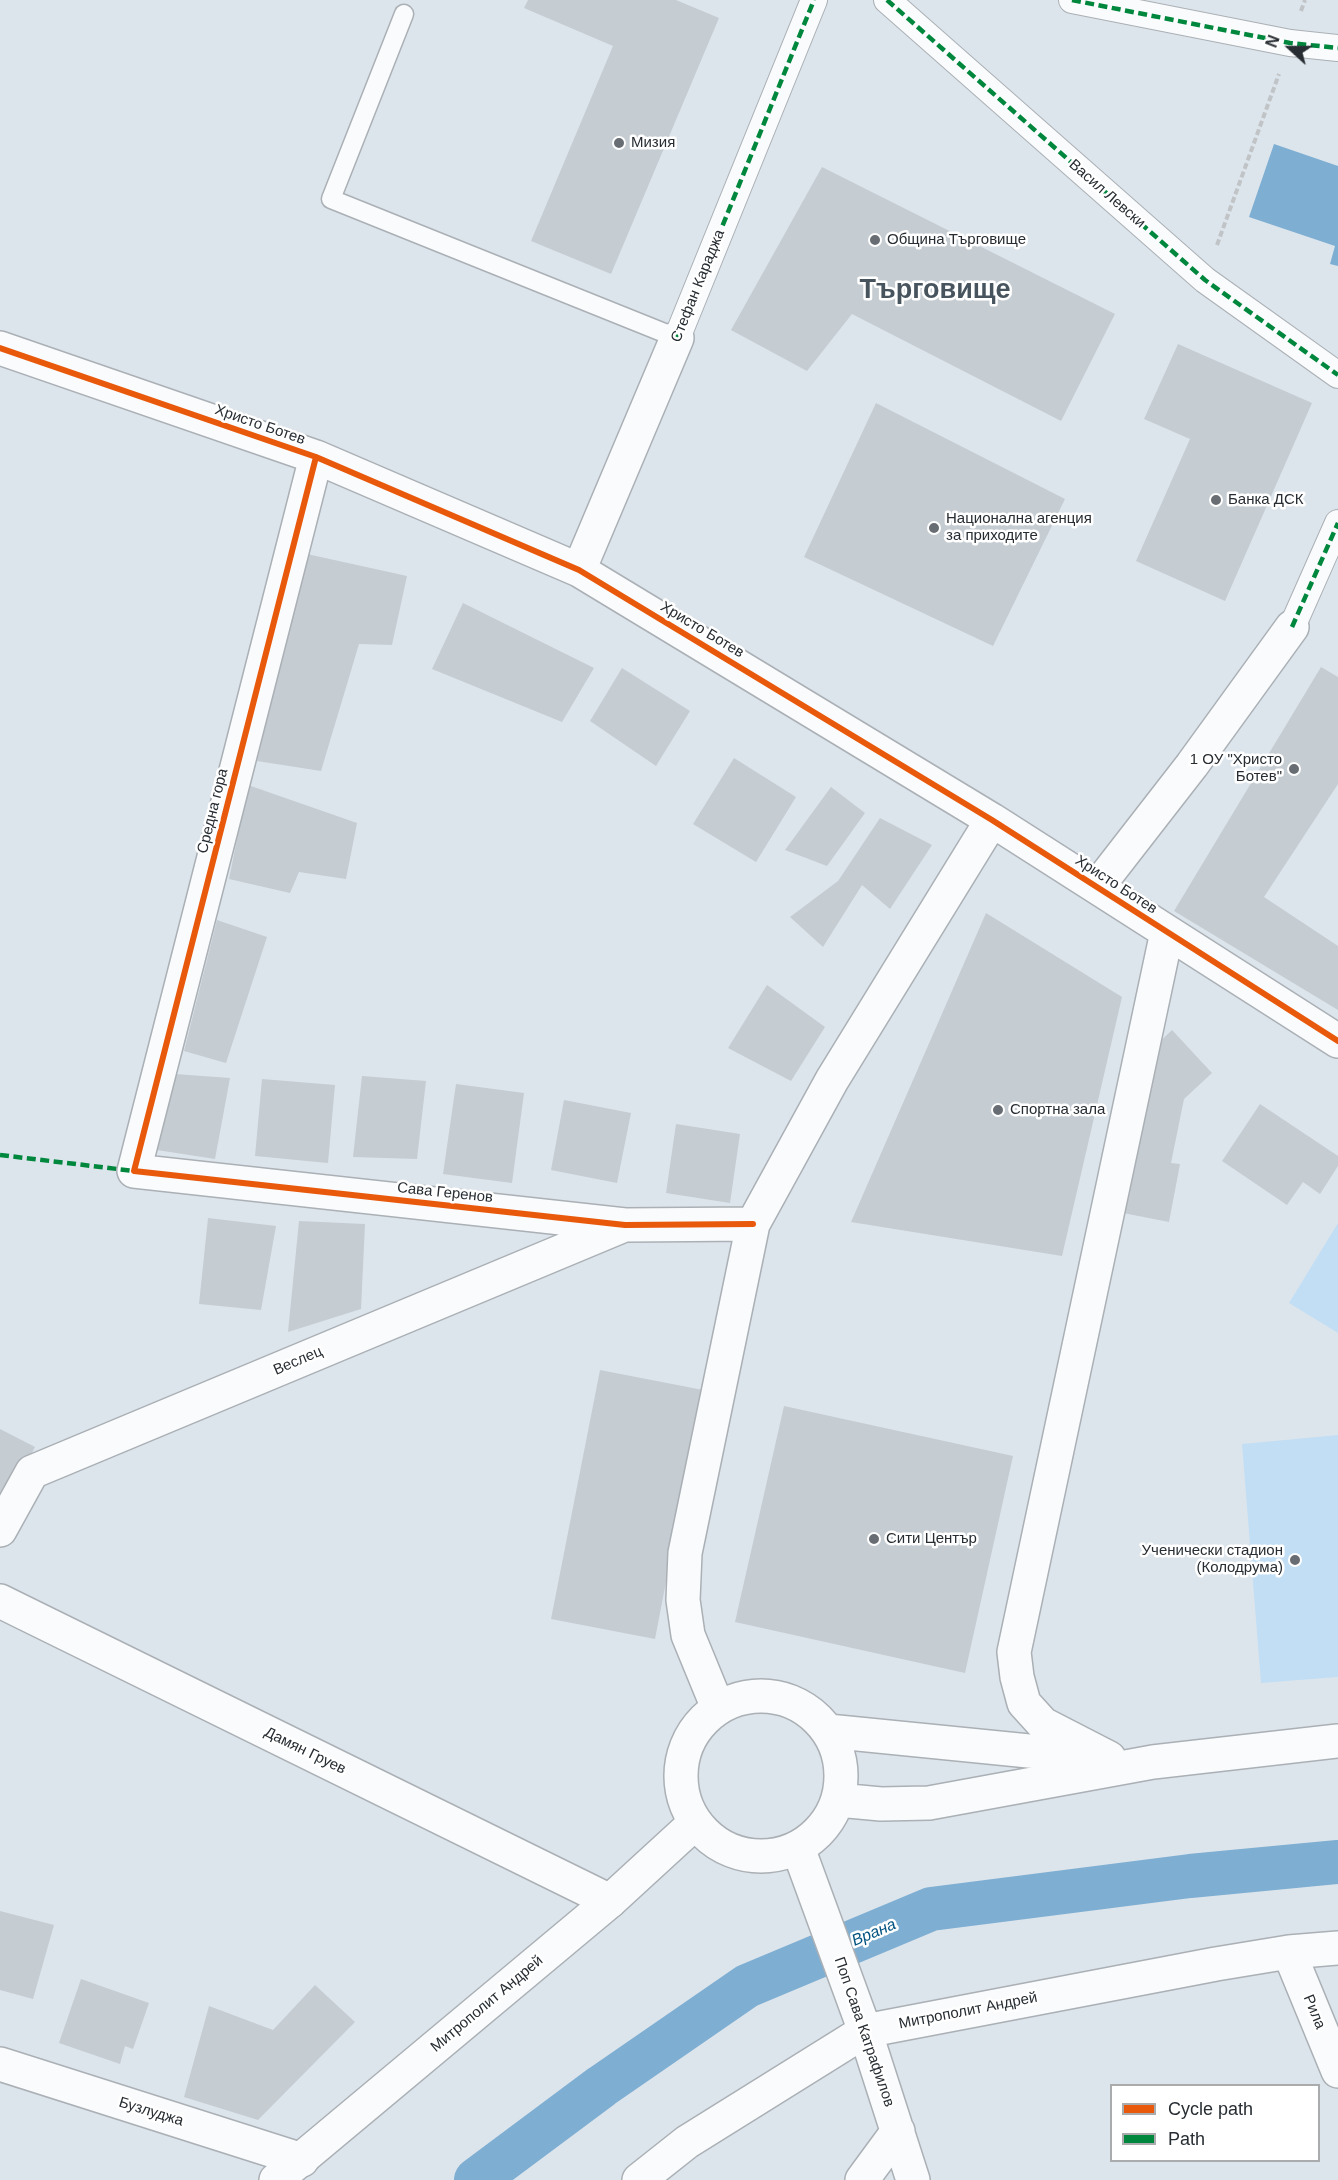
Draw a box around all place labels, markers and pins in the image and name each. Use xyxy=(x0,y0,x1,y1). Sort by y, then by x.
place label: Мизия xyxy=(631,134,675,152)
marker: Мизия xyxy=(612,136,626,150)
place label: Община Търговище xyxy=(887,231,1026,249)
marker: Община Търговище xyxy=(868,233,882,247)
place label: Банка ДСК xyxy=(1228,491,1304,509)
marker: Банка ДСК xyxy=(1209,493,1223,507)
place label: Национална агенция за приходите xyxy=(946,510,1092,545)
marker: Национална агенция за приходите xyxy=(927,521,941,535)
place label: 1 ОУ "Христо Ботев" xyxy=(1190,751,1282,786)
marker: 1 ОУ "Христо Ботев" xyxy=(1287,762,1301,776)
place label: Спортна зала xyxy=(1010,1101,1105,1119)
marker: Спортна зала xyxy=(991,1103,1005,1117)
place label: Сити Център xyxy=(886,1530,977,1548)
marker: Сити Център xyxy=(867,1532,881,1546)
place label: Ученически стадион (Колодрума) xyxy=(1142,1542,1283,1577)
marker: Ученически стадион (Колодрума) xyxy=(1288,1553,1302,1567)

